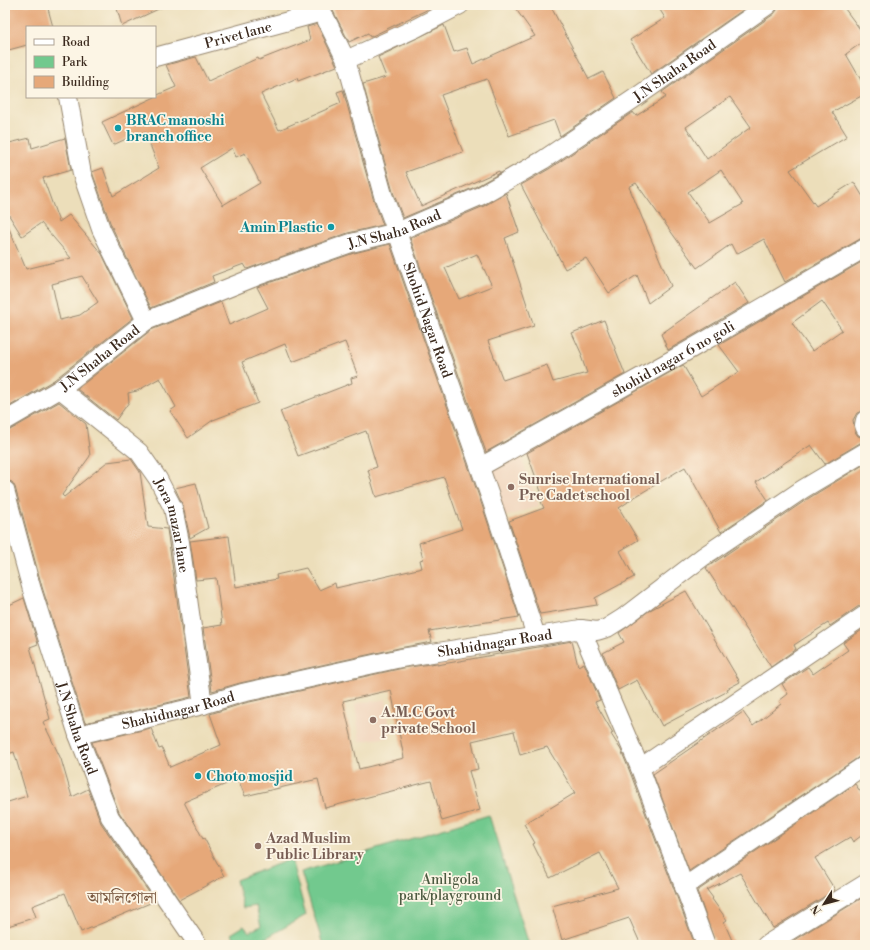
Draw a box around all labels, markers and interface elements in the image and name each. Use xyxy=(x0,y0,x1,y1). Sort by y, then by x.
street label: Privet lane xyxy=(203,18,274,53)
legend xyxy=(26,26,156,98)
text: Road xyxy=(62,35,90,50)
street label: J.N Shaha Road xyxy=(629,36,720,107)
text: Park xyxy=(62,55,88,70)
text: Building xyxy=(61,75,110,90)
place label: BRAC manoshi branch office xyxy=(126,112,225,146)
marker: BRAC manoshi branch office xyxy=(113,123,123,133)
street label: J.N Shaha Road xyxy=(344,206,444,254)
place label: Amin Plastic xyxy=(239,219,323,237)
marker: Amin Plastic xyxy=(326,222,336,232)
street label: Shohid Nagar Road xyxy=(398,260,456,380)
street label: shohid nagar 6 no goli xyxy=(608,317,739,402)
street label: J.N Shaha Road xyxy=(56,321,144,396)
place label: Sunrise International Pre Cadet school xyxy=(519,471,660,505)
street label: Jora mazar lane xyxy=(148,474,192,574)
marker: Sunrise International Pre Cadet school xyxy=(506,482,516,492)
street label: Shahidnagar Road xyxy=(436,626,553,662)
street label: J.N Shaha Road xyxy=(51,679,101,778)
street label: Shahidnagar Road xyxy=(120,688,237,734)
place label: A.M.C Govt private School xyxy=(380,704,476,738)
marker: A.M.C Govt private School xyxy=(368,715,378,725)
place label: Choto mosjid xyxy=(206,768,293,786)
marker: Choto mosjid xyxy=(193,771,203,781)
place label: Azad Muslim Public Library xyxy=(265,830,365,864)
marker: Azad Muslim Public Library xyxy=(253,841,263,851)
park label: Amligola park/playground xyxy=(399,871,501,905)
north arrow xyxy=(804,884,844,924)
district label: আমলিগোলা xyxy=(86,888,157,908)
text: N xyxy=(808,901,825,917)

